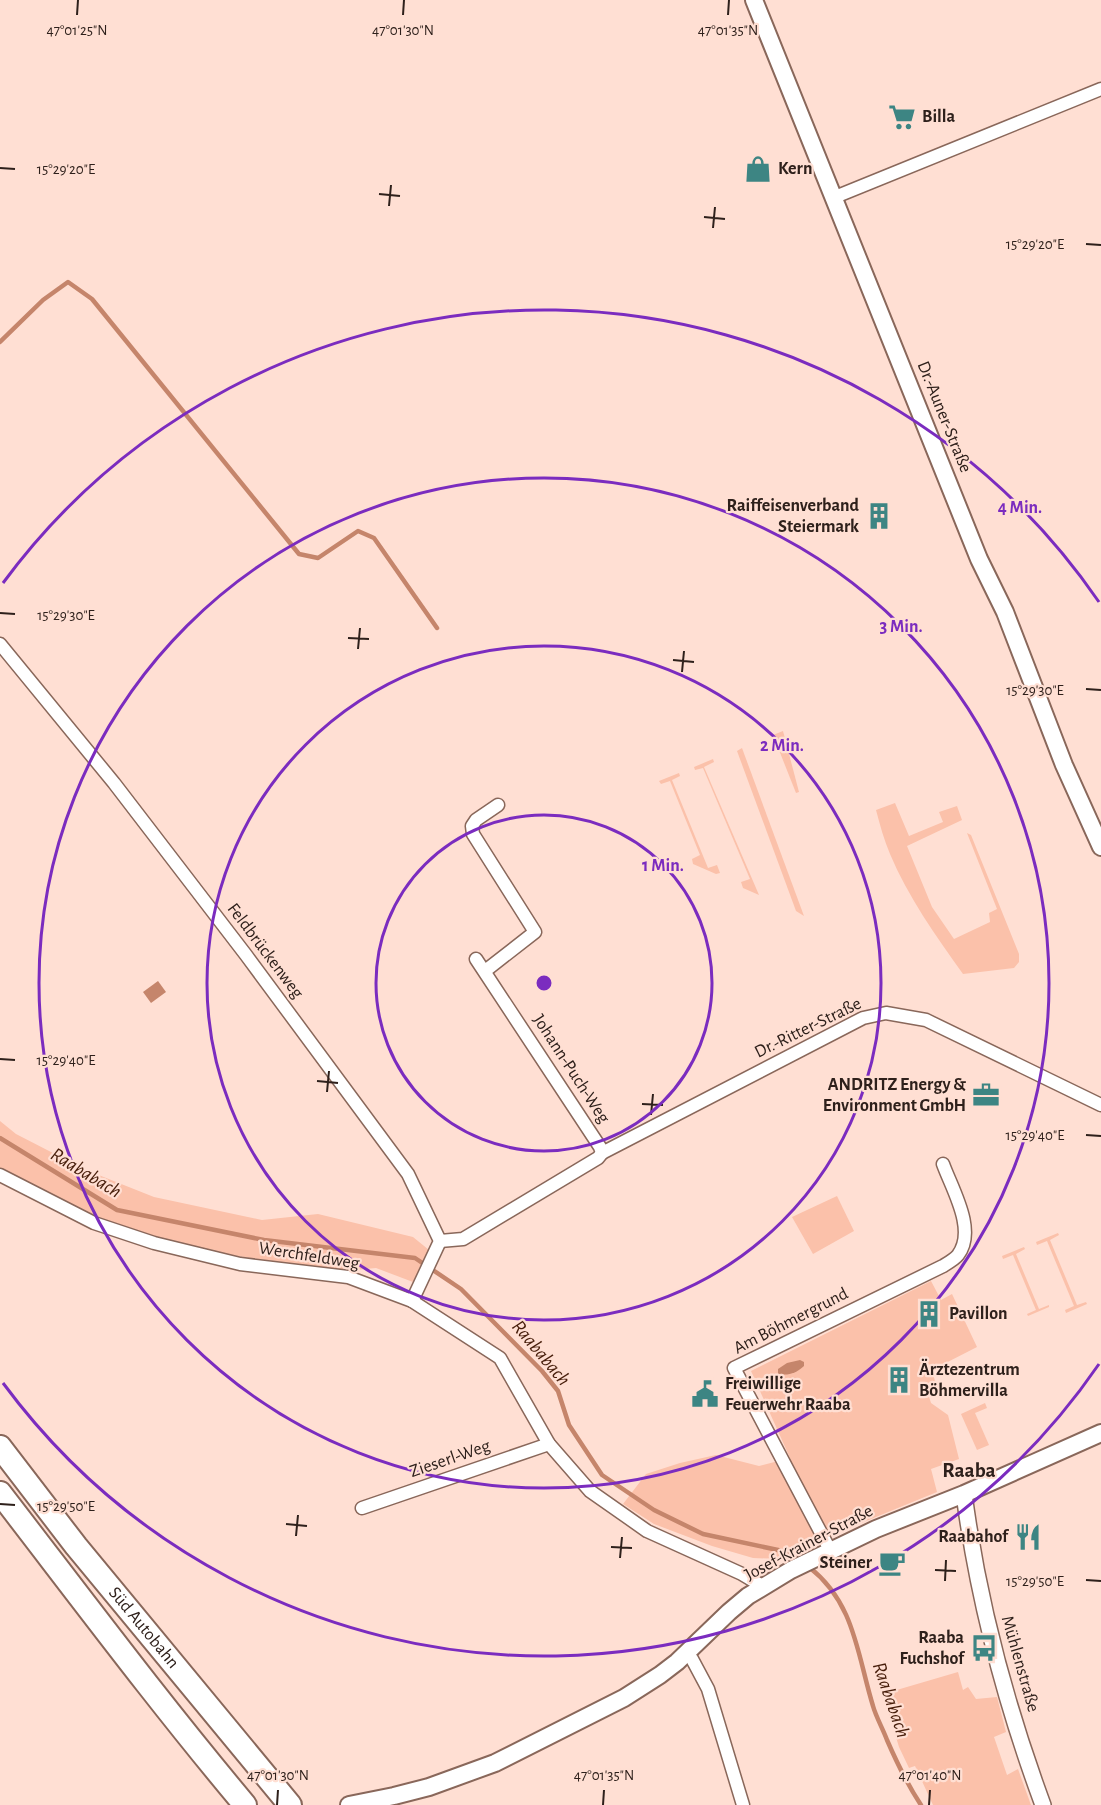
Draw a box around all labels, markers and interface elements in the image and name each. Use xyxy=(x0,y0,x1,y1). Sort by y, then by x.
text: 47°01'25"N xyxy=(47,23,107,38)
text: 47°01'30"N xyxy=(372,23,434,38)
text: 47°01'35"N xyxy=(698,23,758,38)
supermarket icon: Billa xyxy=(887,102,917,132)
place label: Billa xyxy=(922,108,956,126)
shop icon: Kern xyxy=(743,154,773,184)
place label: Kern xyxy=(778,160,812,178)
text: 15°29'20"E xyxy=(37,162,95,177)
text: 15°29'20"E xyxy=(1006,237,1064,252)
street label: Dr.-Auner-Straße xyxy=(913,359,975,475)
place label: Raiffeisenverband Steiermark xyxy=(726,497,860,536)
text: 4 Min. xyxy=(998,499,1042,517)
building icon: Raiffeisenverband Steiermark xyxy=(864,501,894,531)
text: 15°29'30"E xyxy=(37,608,95,623)
text: 3 Min. xyxy=(879,618,923,636)
text: 15°29'30"E xyxy=(1006,683,1064,698)
text: 2 Min. xyxy=(760,737,804,755)
text: 1 Min. xyxy=(642,857,684,875)
street label: Feldbrückenweg xyxy=(223,900,307,1002)
centre of rings xyxy=(534,973,554,993)
street label: Dr.-Ritter-Straße xyxy=(752,994,864,1062)
street label: Johann-Puch-Weg xyxy=(529,1011,613,1127)
text: 15°29'40"E xyxy=(37,1053,95,1068)
place label: ANDRITZ Energy & Environment GmbH xyxy=(823,1076,966,1115)
office icon: ANDRITZ Energy & Environment GmbH xyxy=(971,1080,1001,1110)
text: 15°29'40"E xyxy=(1006,1128,1064,1143)
water label: Raababach xyxy=(47,1144,125,1202)
street label: Werchfeldweg xyxy=(257,1239,361,1273)
street label: Am Böhmergrund xyxy=(731,1284,851,1358)
building icon: Pavillon xyxy=(914,1299,944,1329)
place label: Pavillon xyxy=(949,1305,1008,1323)
water label: Raababach xyxy=(508,1316,574,1390)
place label: Ärztezentrum Böhmervilla xyxy=(919,1358,1020,1400)
building icon: Ärztezentrum Böhmervilla xyxy=(884,1365,914,1395)
place label: Freiwillige Feuerwehr Raaba xyxy=(725,1375,851,1414)
public building icon: Freiwillige Feuerwehr Raaba xyxy=(690,1379,720,1409)
street label: Zieserl-Weg xyxy=(408,1437,493,1481)
district label: Raaba xyxy=(942,1460,996,1481)
text: 15°29'50"E xyxy=(37,1499,95,1514)
street label: Josef-Krainer-Straße xyxy=(742,1502,876,1584)
restaurant icon: Raabahof xyxy=(1013,1522,1043,1552)
place label: Raabahof xyxy=(938,1528,1010,1546)
cafe icon: Steiner xyxy=(877,1548,907,1578)
place label: Steiner xyxy=(820,1554,873,1572)
text: 15°29'50"E xyxy=(1006,1574,1064,1589)
street label: Süd Autobahn xyxy=(105,1584,182,1672)
street label: Mühlenstraße xyxy=(998,1614,1042,1714)
place label: Raaba Fuchshof xyxy=(900,1629,966,1668)
bus stop icon: Raaba Fuchshof xyxy=(969,1633,999,1663)
water label: Raababach xyxy=(869,1660,913,1740)
text: 47°01'30"N xyxy=(247,1768,309,1783)
text: 47°01'35"N xyxy=(574,1768,634,1783)
text: 47°01'40"N xyxy=(898,1768,962,1783)

